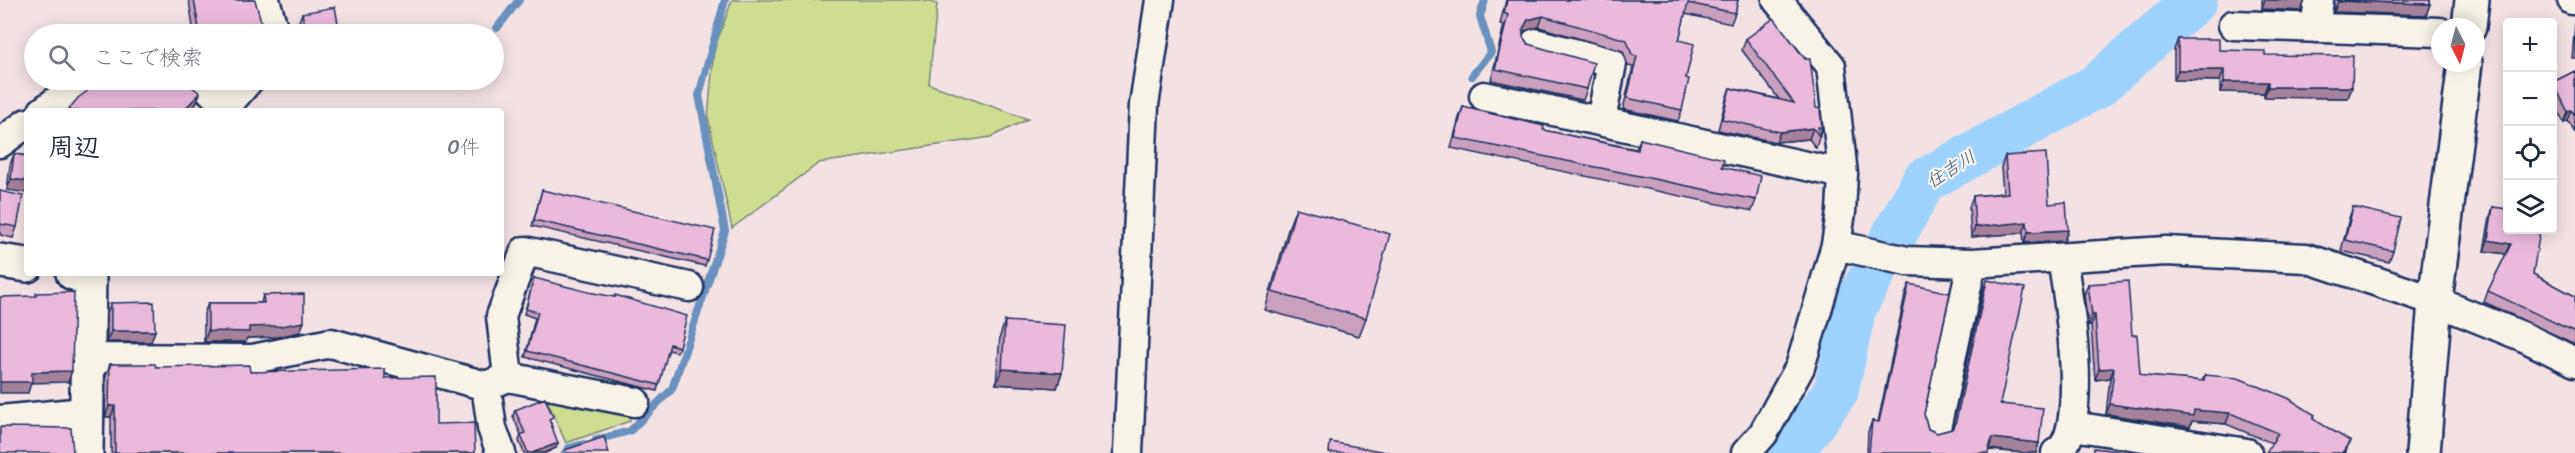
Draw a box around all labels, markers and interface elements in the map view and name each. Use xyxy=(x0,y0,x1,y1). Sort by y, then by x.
north arrow xyxy=(2431,18,2485,72)
map controls xyxy=(2503,18,2557,234)
button: + xyxy=(2503,18,2557,72)
search box xyxy=(24,24,504,90)
text: ここで検索 xyxy=(93,38,203,77)
icon: search xyxy=(45,41,78,74)
button: − xyxy=(2503,72,2557,126)
text: 周辺 xyxy=(48,124,100,170)
button: locate xyxy=(2503,126,2557,180)
text: 0件 xyxy=(447,130,480,165)
water label: 住吉川 xyxy=(1920,141,1982,197)
button: layers xyxy=(2503,180,2557,234)

